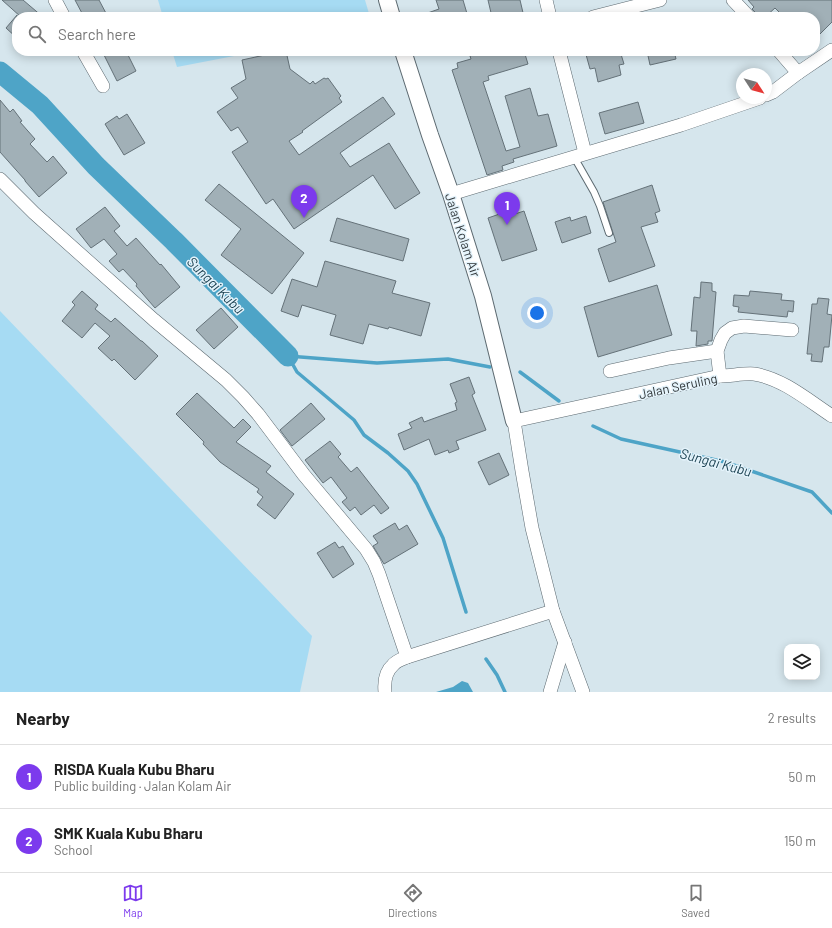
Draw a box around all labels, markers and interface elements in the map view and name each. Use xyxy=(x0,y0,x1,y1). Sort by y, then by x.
search box xyxy=(12,12,820,56)
icon: search xyxy=(26,23,48,45)
text: Search here xyxy=(58,25,136,43)
north arrow xyxy=(736,68,772,104)
pin: 2 xyxy=(291,185,317,218)
street label: Jalan Kolam Air xyxy=(442,191,484,279)
pin: 1 xyxy=(494,192,520,225)
water label: Sungai Kubu xyxy=(184,253,248,317)
your location xyxy=(527,303,547,323)
street label: Jalan Seruling xyxy=(637,370,719,402)
water label: Sungai Kubu xyxy=(678,444,754,480)
map controls xyxy=(784,644,820,680)
button: layers xyxy=(784,644,820,680)
text: Nearby xyxy=(16,708,70,728)
text: 2 results xyxy=(768,710,816,726)
text: RISDA Kuala Kubu Bharu xyxy=(54,760,215,778)
text: 1 xyxy=(27,769,31,785)
text: 50 m xyxy=(789,769,816,785)
text: Public building · Jalan Kolam Air xyxy=(54,778,231,794)
text: SMK Kuala Kubu Bharu xyxy=(54,824,203,842)
text: 2 xyxy=(25,833,33,849)
text: 150 m xyxy=(784,833,816,849)
text: School xyxy=(54,842,92,858)
tab: Map xyxy=(122,882,144,919)
tab: Directions xyxy=(388,882,437,919)
tab: Saved xyxy=(681,882,710,919)

